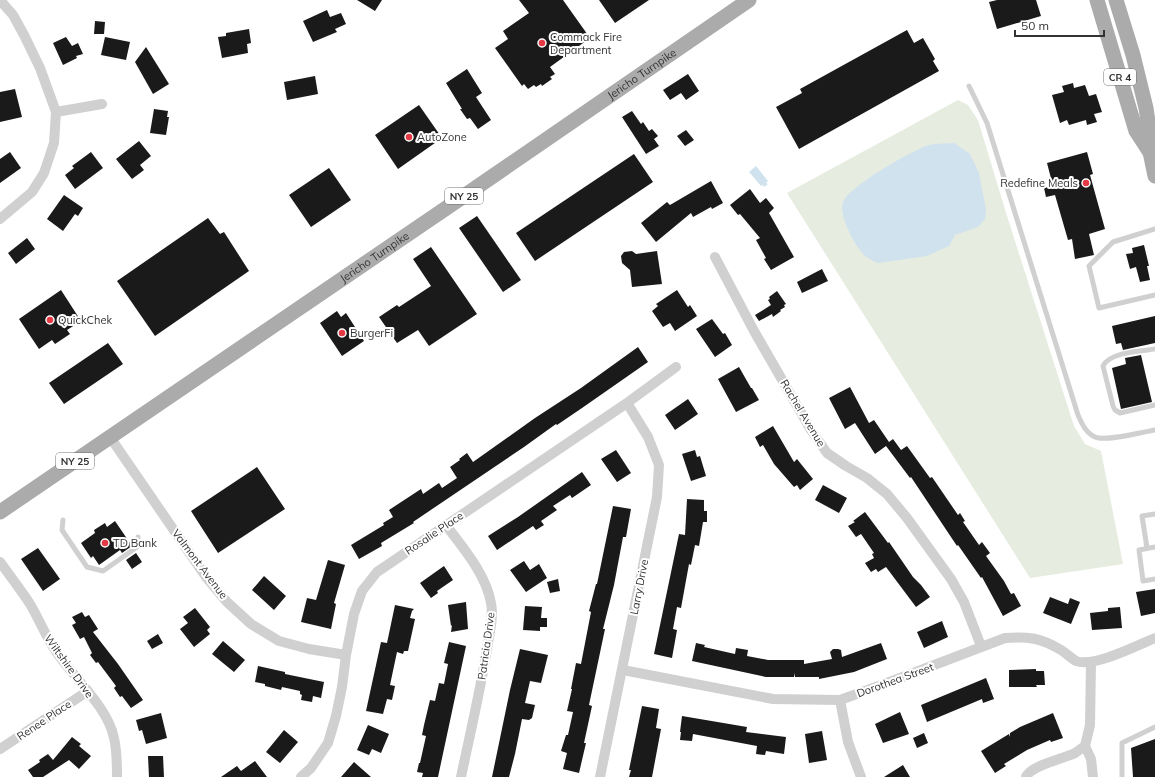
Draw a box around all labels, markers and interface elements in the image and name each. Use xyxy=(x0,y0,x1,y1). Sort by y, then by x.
scale bar xyxy=(1015,12,1104,38)
text: 50 m xyxy=(1021,18,1049,33)
place label: Commack Fire Department xyxy=(550,30,622,57)
marker: Commack Fire Department xyxy=(537,38,547,48)
street label: Jericho Turnpike xyxy=(604,45,679,102)
road number: CR 4 xyxy=(1104,69,1136,85)
place label: AutoZone xyxy=(417,130,467,144)
marker: AutoZone xyxy=(404,132,414,142)
place label: Redefine Meals xyxy=(1000,176,1078,190)
marker: Redefine Meals xyxy=(1081,178,1091,188)
road number: NY 25 xyxy=(445,188,483,204)
street label: Jericho Turnpike xyxy=(337,228,412,286)
place label: QuickChek xyxy=(58,313,113,327)
marker: QuickChek xyxy=(45,315,55,325)
place label: BurgerFi xyxy=(350,326,393,340)
marker: BurgerFi xyxy=(337,328,347,338)
street label: Rachel Avenue xyxy=(777,377,829,449)
road number: NY 25 xyxy=(56,453,94,469)
street label: Rosalie Place xyxy=(402,508,466,558)
street label: Valmont Avenue xyxy=(169,526,231,602)
place label: TD Bank xyxy=(113,536,157,550)
marker: TD Bank xyxy=(100,538,110,548)
street label: Larry Drive xyxy=(627,558,651,616)
street label: Patricia Drive xyxy=(474,611,498,681)
street label: Wiltshire Drive xyxy=(41,631,97,701)
street label: Dorothea Street xyxy=(855,660,936,700)
street label: Renee Place xyxy=(14,697,74,743)

